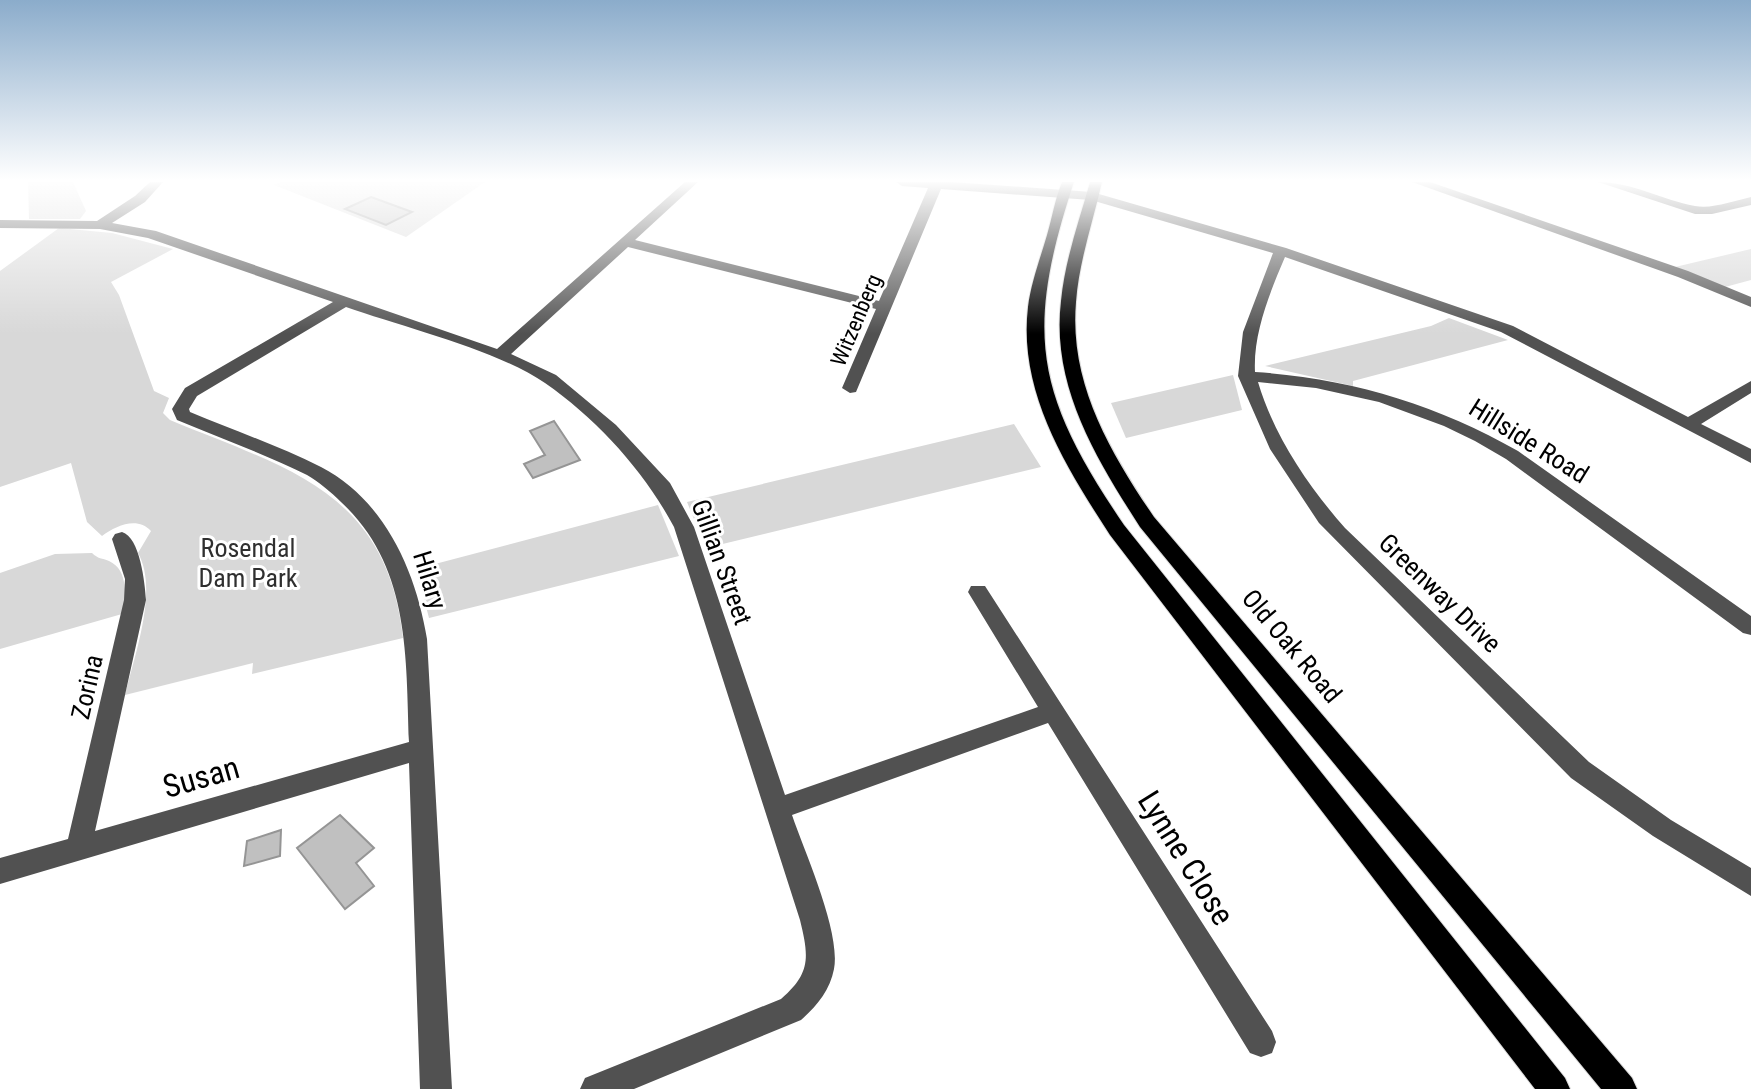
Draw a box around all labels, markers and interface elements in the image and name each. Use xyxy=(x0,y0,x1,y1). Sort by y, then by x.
street label: Witzenberg xyxy=(825,270,887,370)
street label: Hillside Road xyxy=(1464,392,1594,490)
street label: Gillian Street xyxy=(685,495,759,629)
street label: Greenway Drive xyxy=(1373,527,1507,659)
park label: Rosendal Dam Park xyxy=(198,533,298,593)
street label: Hilary xyxy=(407,547,453,613)
street label: Old Oak Road xyxy=(1236,583,1348,709)
street label: Zorina xyxy=(65,652,109,722)
street label: Susan xyxy=(159,748,243,806)
street label: Lynne Close xyxy=(1130,784,1242,932)

